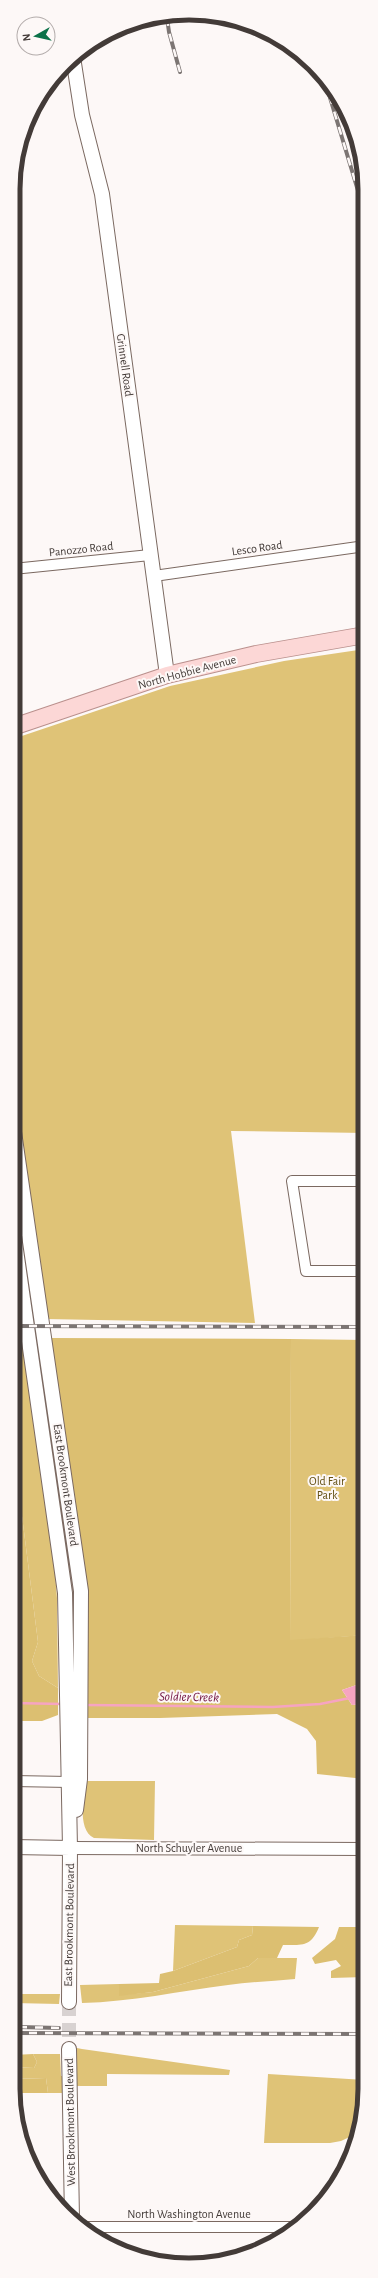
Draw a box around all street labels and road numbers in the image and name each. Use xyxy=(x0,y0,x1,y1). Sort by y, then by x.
street label: Grinnell Road xyxy=(115,333,135,397)
street label: Lesco Road xyxy=(231,538,283,558)
street label: Panozzo Road xyxy=(48,540,114,558)
street label: North Hobbie Avenue xyxy=(137,653,237,691)
street label: East Brookmont Boulevard xyxy=(51,1423,81,1547)
street label: North Schuyler Avenue xyxy=(136,1842,242,1855)
street label: East Brookmont Boulevard xyxy=(62,1863,76,1987)
street label: West Brookmont Boulevard xyxy=(63,2058,77,2186)
street label: North Washington Avenue xyxy=(127,2208,251,2220)

